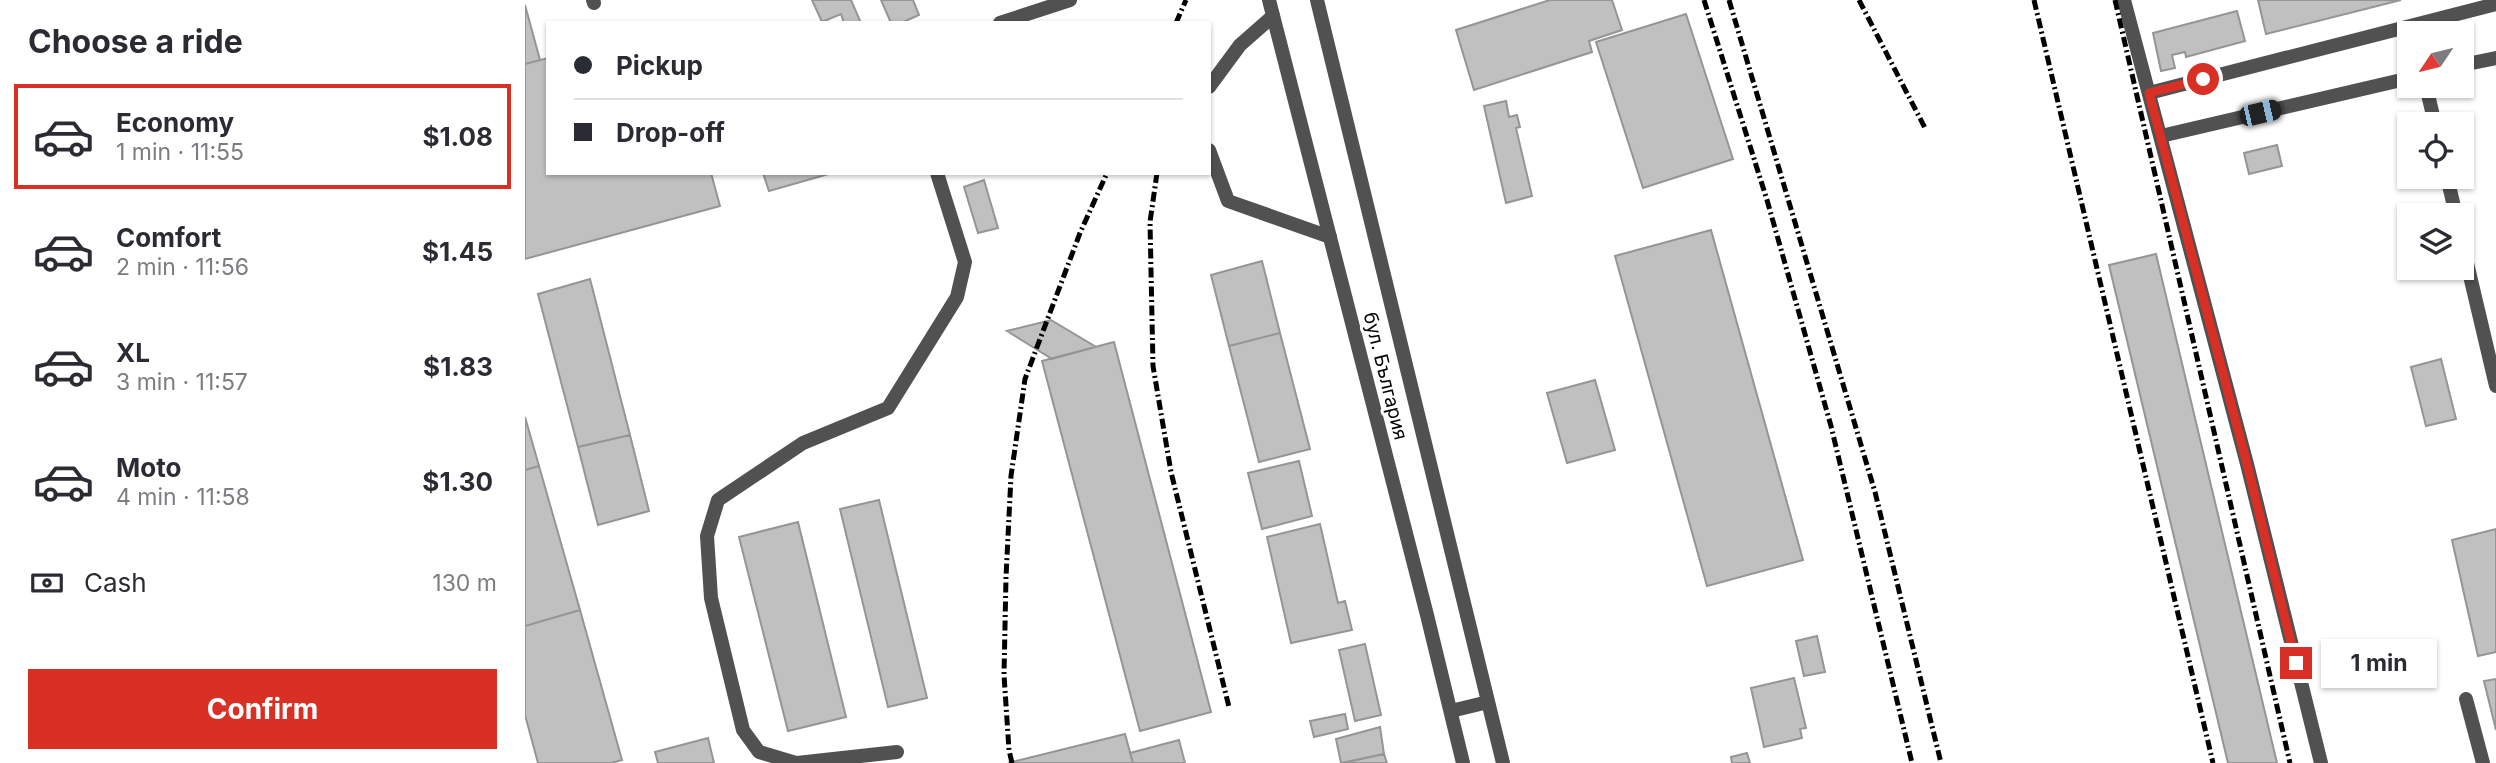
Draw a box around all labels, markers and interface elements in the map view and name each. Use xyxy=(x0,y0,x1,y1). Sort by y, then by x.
north arrow xyxy=(2397,21,2475,98)
map controls xyxy=(2397,21,2474,280)
text: Choose a ride xyxy=(28,22,243,61)
text: Pickup xyxy=(616,50,703,81)
route start xyxy=(2187,63,2219,95)
car xyxy=(2238,98,2283,128)
icon: car xyxy=(32,105,95,168)
text: Economy xyxy=(116,107,234,138)
button: locate xyxy=(2397,112,2474,189)
text: Drop-off xyxy=(616,117,725,148)
text: $1.08 xyxy=(422,121,493,152)
text: 1 min · 11:55 xyxy=(116,138,244,166)
button: layers xyxy=(2397,203,2474,280)
icon: car xyxy=(32,220,95,283)
text: Comfort xyxy=(116,222,221,253)
text: $1.45 xyxy=(422,236,493,267)
text: 2 min · 11:56 xyxy=(116,253,249,281)
street label: бул. България xyxy=(1359,310,1412,442)
icon: car xyxy=(32,335,95,398)
text: XL xyxy=(116,337,150,368)
text: $1.83 xyxy=(423,351,493,382)
text: 3 min · 11:57 xyxy=(116,368,248,396)
icon: car xyxy=(32,450,95,513)
text: Moto xyxy=(116,452,181,483)
text: $1.30 xyxy=(422,466,493,497)
text: 4 min · 11:58 xyxy=(116,483,250,511)
icon: cash xyxy=(28,564,66,602)
text: Cash xyxy=(84,567,147,598)
text: 130 m xyxy=(432,569,497,597)
callout: 1 min xyxy=(2321,638,2436,688)
route end xyxy=(2280,647,2312,679)
text: 1 min xyxy=(2351,649,2407,677)
button: Confirm xyxy=(28,669,497,749)

